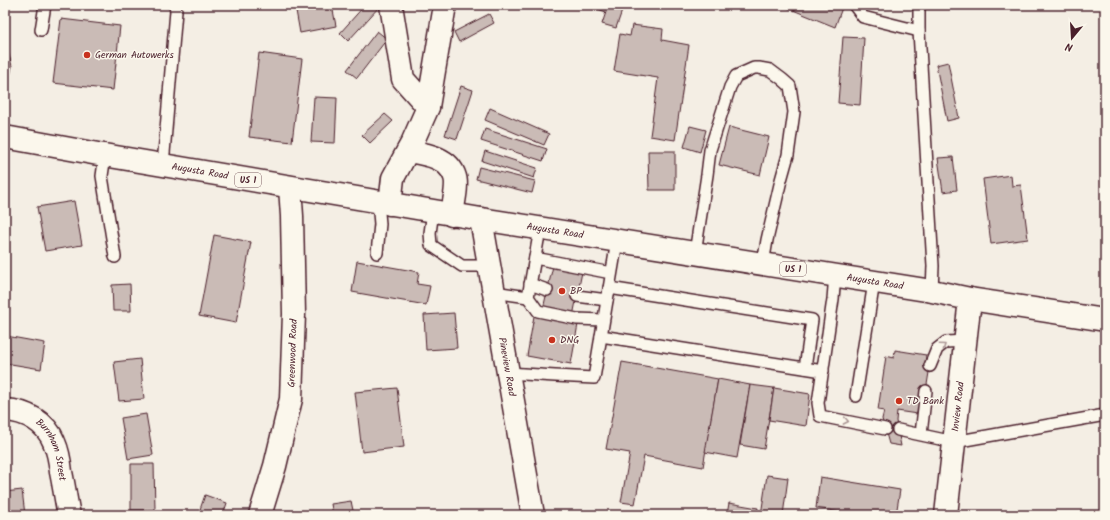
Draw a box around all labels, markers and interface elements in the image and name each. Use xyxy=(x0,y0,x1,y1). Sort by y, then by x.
north arrow xyxy=(1052,18,1092,58)
text: N xyxy=(1063,37,1075,56)
place label: German Autowerks xyxy=(95,47,174,63)
marker: German Autowerks xyxy=(82,50,92,60)
street label: Augusta Road xyxy=(170,159,231,184)
road number: US 1 xyxy=(235,173,261,187)
street label: Augusta Road xyxy=(525,218,586,243)
road number: US 1 xyxy=(780,262,806,276)
street label: Augusta Road xyxy=(845,269,906,294)
place label: BP xyxy=(570,283,582,299)
marker: BP xyxy=(557,286,567,296)
street label: Greenwood Road xyxy=(283,318,302,388)
place label: DNG xyxy=(560,332,579,348)
marker: DNG xyxy=(547,335,557,345)
street label: Pineview Road xyxy=(494,336,520,398)
one-way arrow xyxy=(938,344,945,351)
street label: Inview Road xyxy=(947,380,969,433)
place label: TD Bank xyxy=(907,393,944,409)
marker: TD Bank xyxy=(894,396,904,406)
street label: Burnham Street xyxy=(32,414,71,482)
one-way arrow xyxy=(843,417,849,425)

